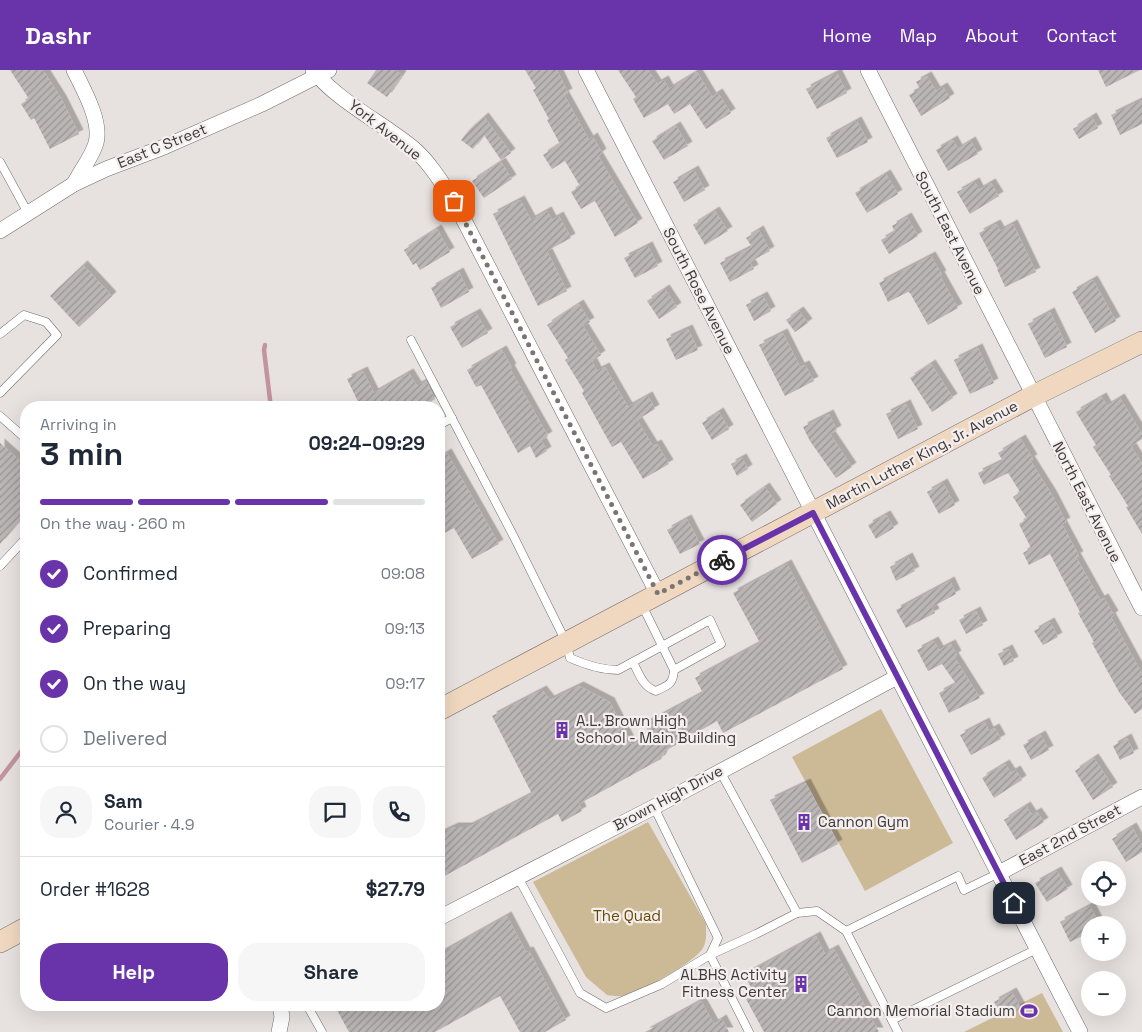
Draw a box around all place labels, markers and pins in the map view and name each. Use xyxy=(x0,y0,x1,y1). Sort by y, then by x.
pin xyxy=(433,180,475,222)
place label: A.L. Brown High School - Main Building xyxy=(576,711,736,747)
building icon: A.L. Brown High School - Main Building xyxy=(552,720,572,740)
building icon: Cannon Gym xyxy=(794,812,814,832)
place label: Cannon Gym xyxy=(818,812,909,831)
pin xyxy=(993,882,1035,924)
place label: ALBHS Activity Fitness Center xyxy=(680,965,787,1001)
building icon: ALBHS Activity Fitness Center xyxy=(791,974,811,994)
place label: Cannon Memorial Stadium xyxy=(827,1001,1015,1020)
sports icon: Cannon Memorial Stadium xyxy=(1019,1001,1039,1021)

